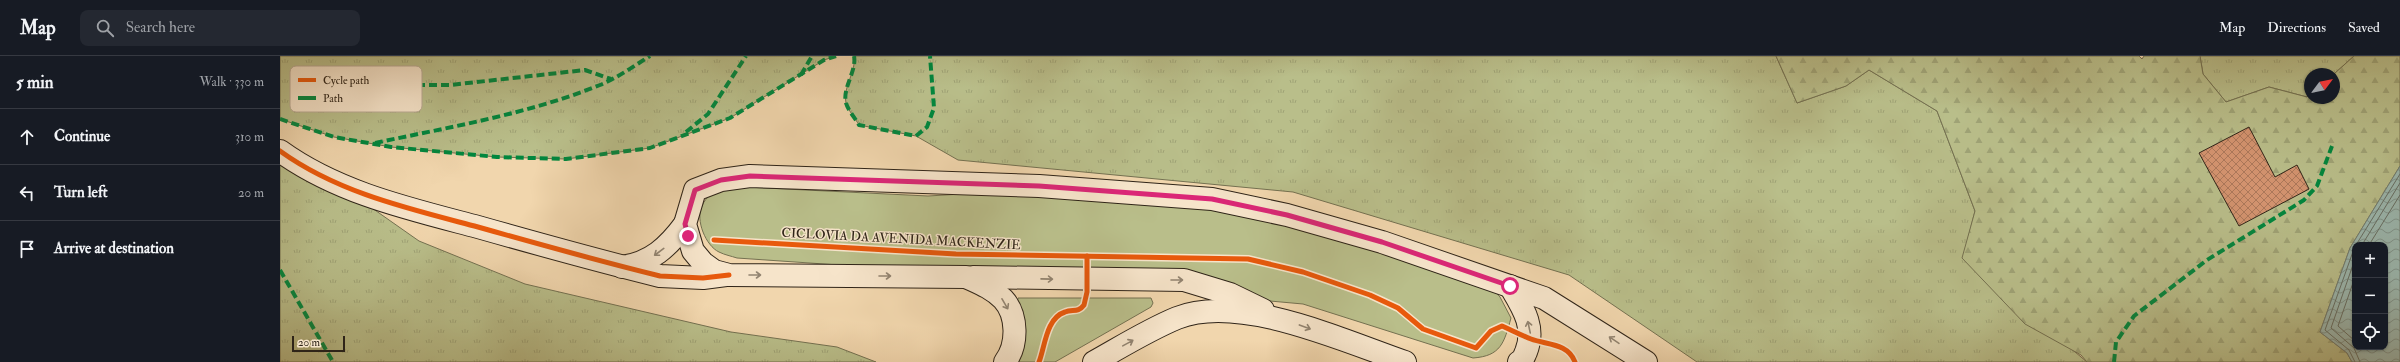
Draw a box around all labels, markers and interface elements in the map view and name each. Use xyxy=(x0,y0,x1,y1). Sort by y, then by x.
search box xyxy=(80,10,360,46)
text: Map xyxy=(20,16,56,40)
icon: search xyxy=(94,17,116,39)
text: Search here xyxy=(126,18,195,37)
text: Map xyxy=(2219,19,2245,36)
text: Directions xyxy=(2267,19,2326,36)
text: Saved xyxy=(2348,19,2380,36)
legend xyxy=(290,66,422,112)
north arrow xyxy=(2304,68,2340,104)
text: 5 min xyxy=(16,72,54,93)
text: Walk · 330 m xyxy=(200,74,264,90)
text: Cycle path xyxy=(323,74,369,88)
text: Path xyxy=(323,92,343,105)
icon: ahead xyxy=(16,126,38,148)
text: Continue xyxy=(54,127,110,146)
text: 310 m xyxy=(235,129,264,145)
icon: left xyxy=(16,182,38,204)
text: Turn left xyxy=(54,183,108,202)
text: 20 m xyxy=(238,185,264,201)
street label: CICLOVIA DA AVENIDA MACKENZIE xyxy=(781,225,1021,253)
route end xyxy=(679,227,697,245)
icon: arrive xyxy=(16,238,38,260)
text: Arrive at destination xyxy=(54,239,174,258)
map controls xyxy=(2352,242,2388,350)
button: + xyxy=(2352,242,2388,278)
one-way arrow xyxy=(653,248,664,256)
one-way arrow xyxy=(748,271,761,279)
one-way arrow xyxy=(878,272,891,280)
one-way arrow xyxy=(1040,275,1053,283)
one-way arrow xyxy=(1170,276,1183,284)
route start xyxy=(1501,277,1519,295)
button: − xyxy=(2352,278,2388,314)
one-way arrow xyxy=(1001,297,1009,309)
button: locate xyxy=(2352,314,2388,350)
one-way arrow xyxy=(1524,321,1532,334)
one-way arrow xyxy=(1299,323,1311,331)
scale bar xyxy=(292,334,345,353)
text: 20 m xyxy=(298,336,320,349)
one-way arrow xyxy=(1609,336,1620,344)
one-way arrow xyxy=(1122,339,1134,347)

